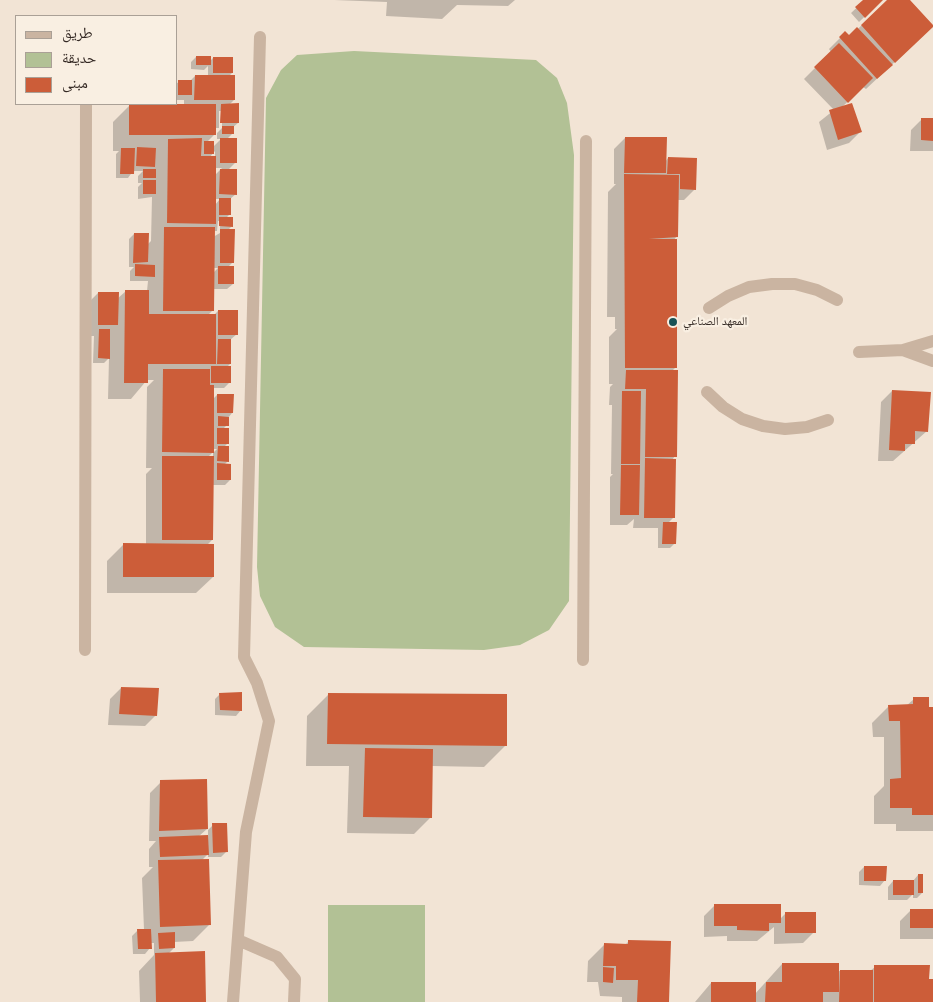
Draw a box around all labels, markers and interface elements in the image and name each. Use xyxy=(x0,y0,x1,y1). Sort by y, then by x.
legend xyxy=(15,15,178,105)
text: طريق xyxy=(62,22,93,43)
text: حديقة xyxy=(62,47,96,68)
text: مبنى xyxy=(62,72,88,93)
place label: المعهد الصناعي xyxy=(683,315,747,329)
marker: المعهد الصناعي xyxy=(667,316,679,328)

